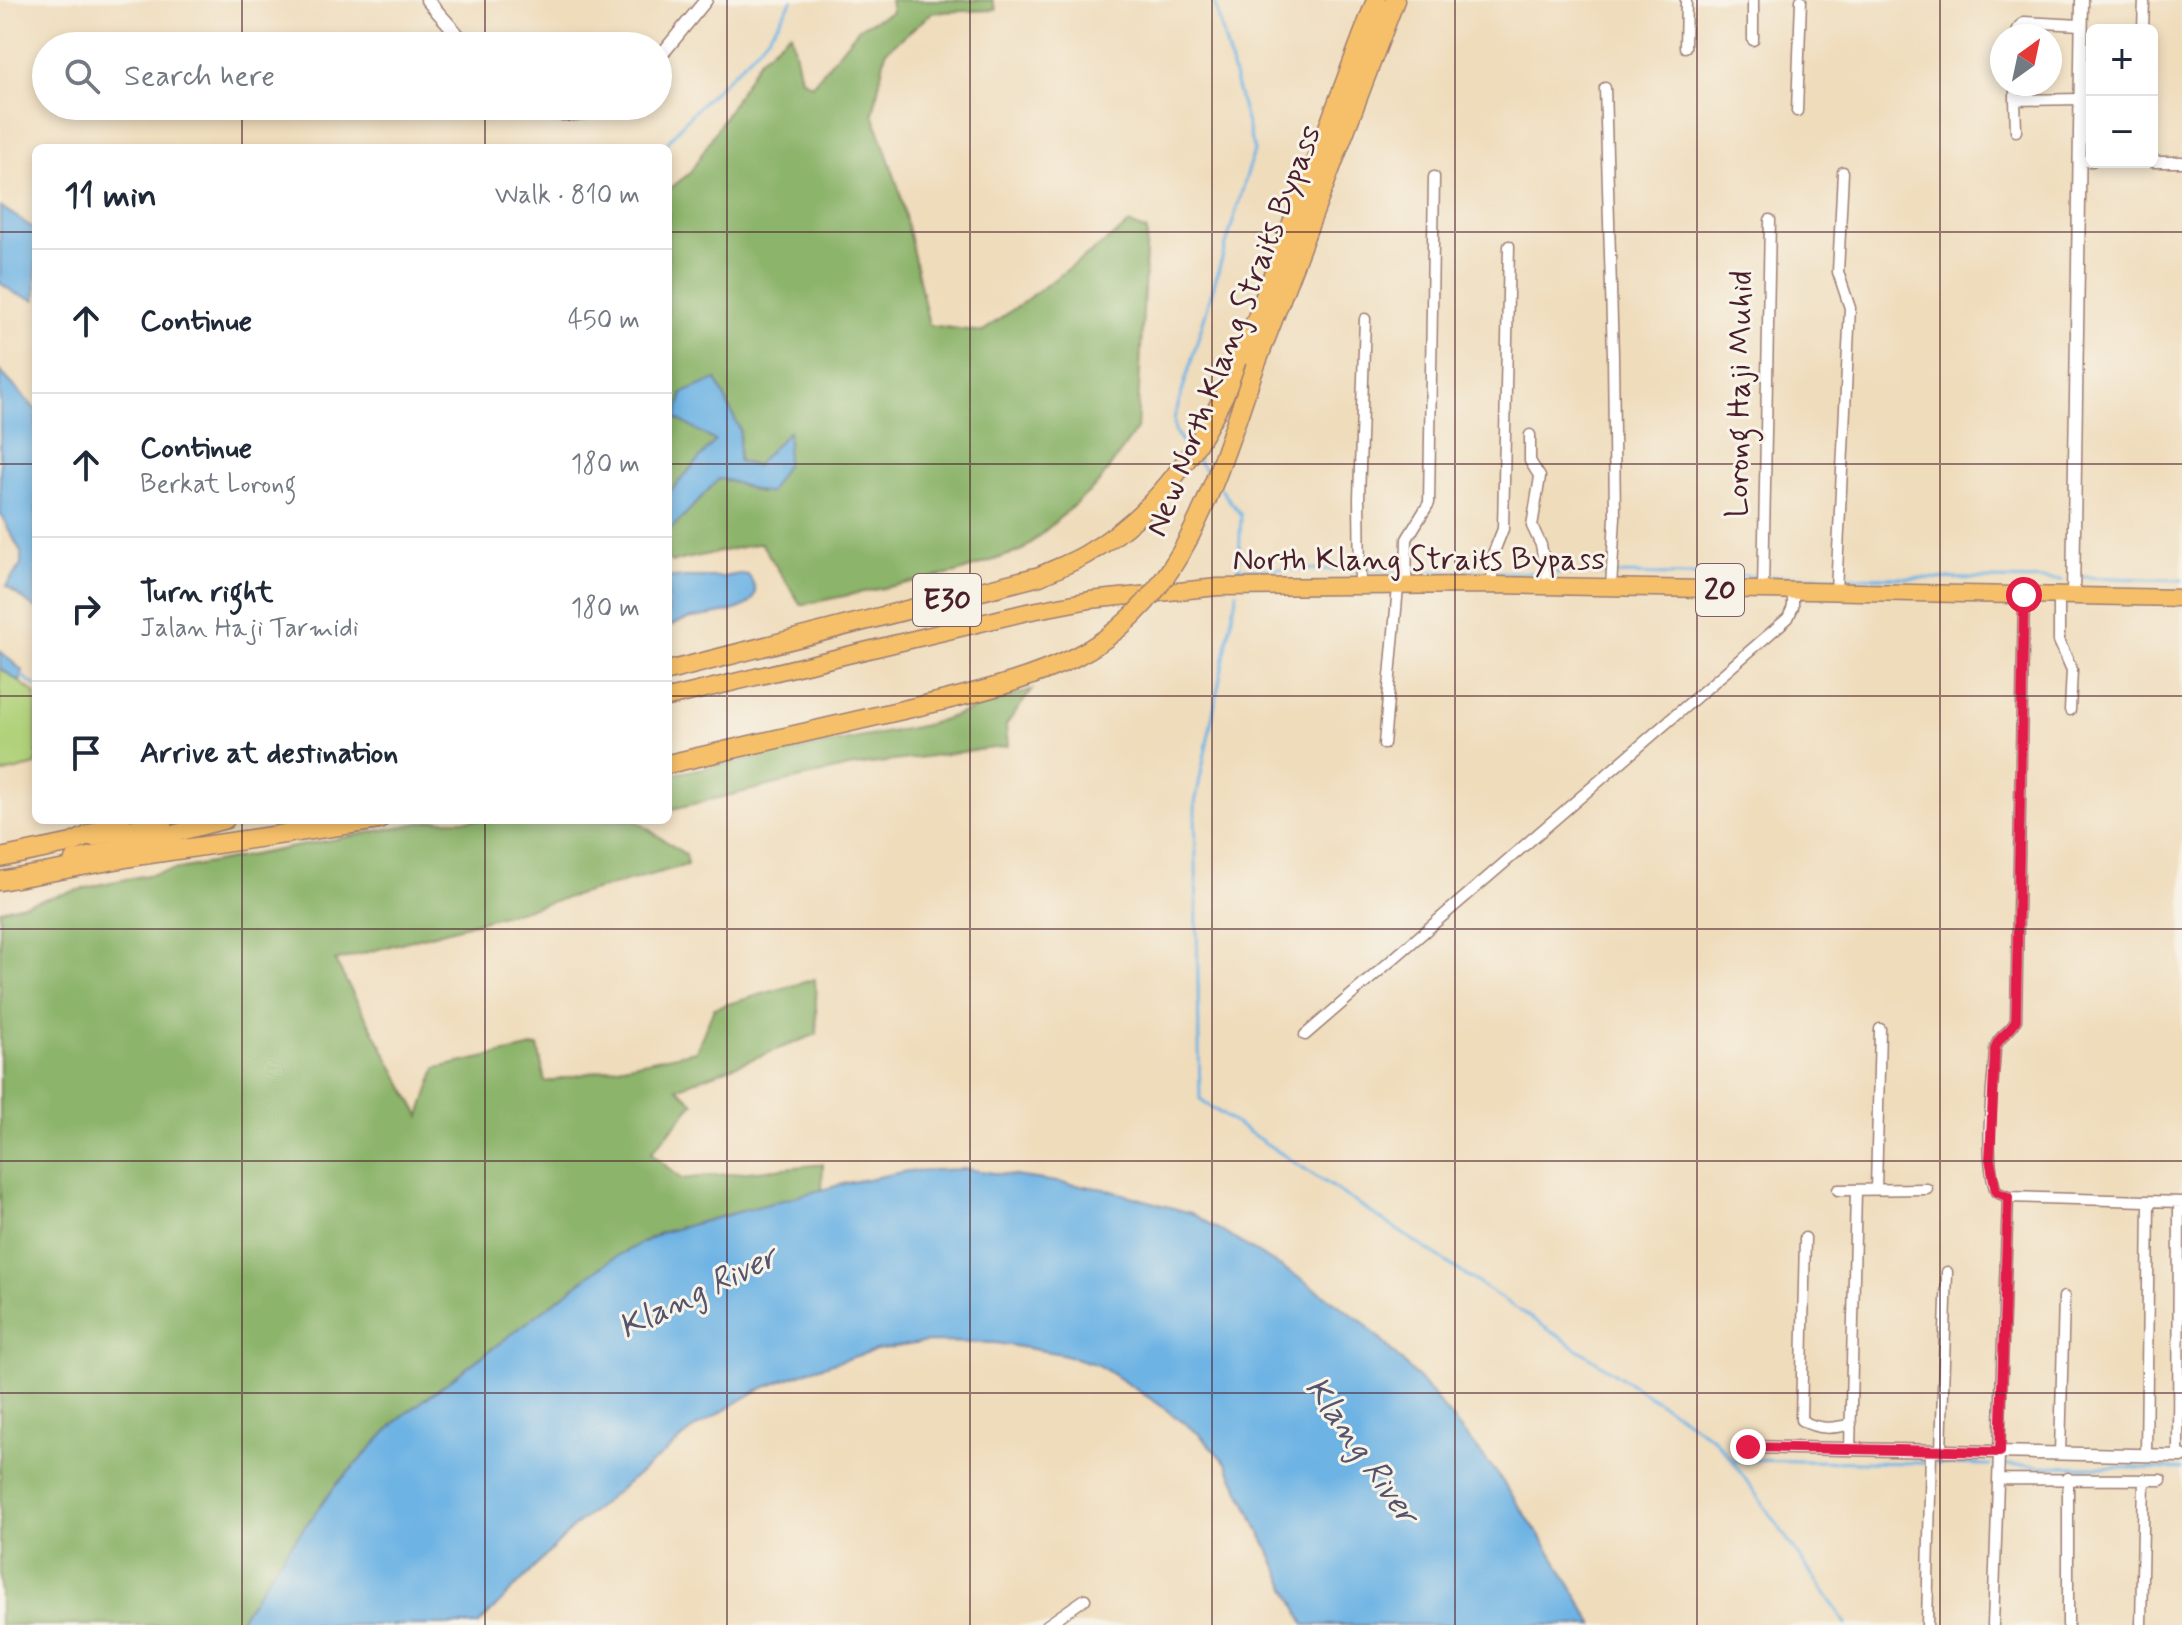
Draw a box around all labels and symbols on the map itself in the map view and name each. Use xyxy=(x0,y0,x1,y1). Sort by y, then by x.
north arrow xyxy=(1990,24,2062,96)
street label: New North Klang Straits Bypass xyxy=(1136,119,1332,543)
street label: Lorong Haji Muhid xyxy=(1717,270,1766,518)
street label: North Klang Straits Bypass xyxy=(1233,539,1606,581)
road number: 20 xyxy=(1696,564,1744,616)
road number: E30 xyxy=(913,574,981,626)
route start xyxy=(2006,577,2042,613)
water label: Klang River xyxy=(611,1234,788,1351)
water label: Klang River xyxy=(1294,1368,1431,1537)
route end xyxy=(1730,1429,1766,1465)

